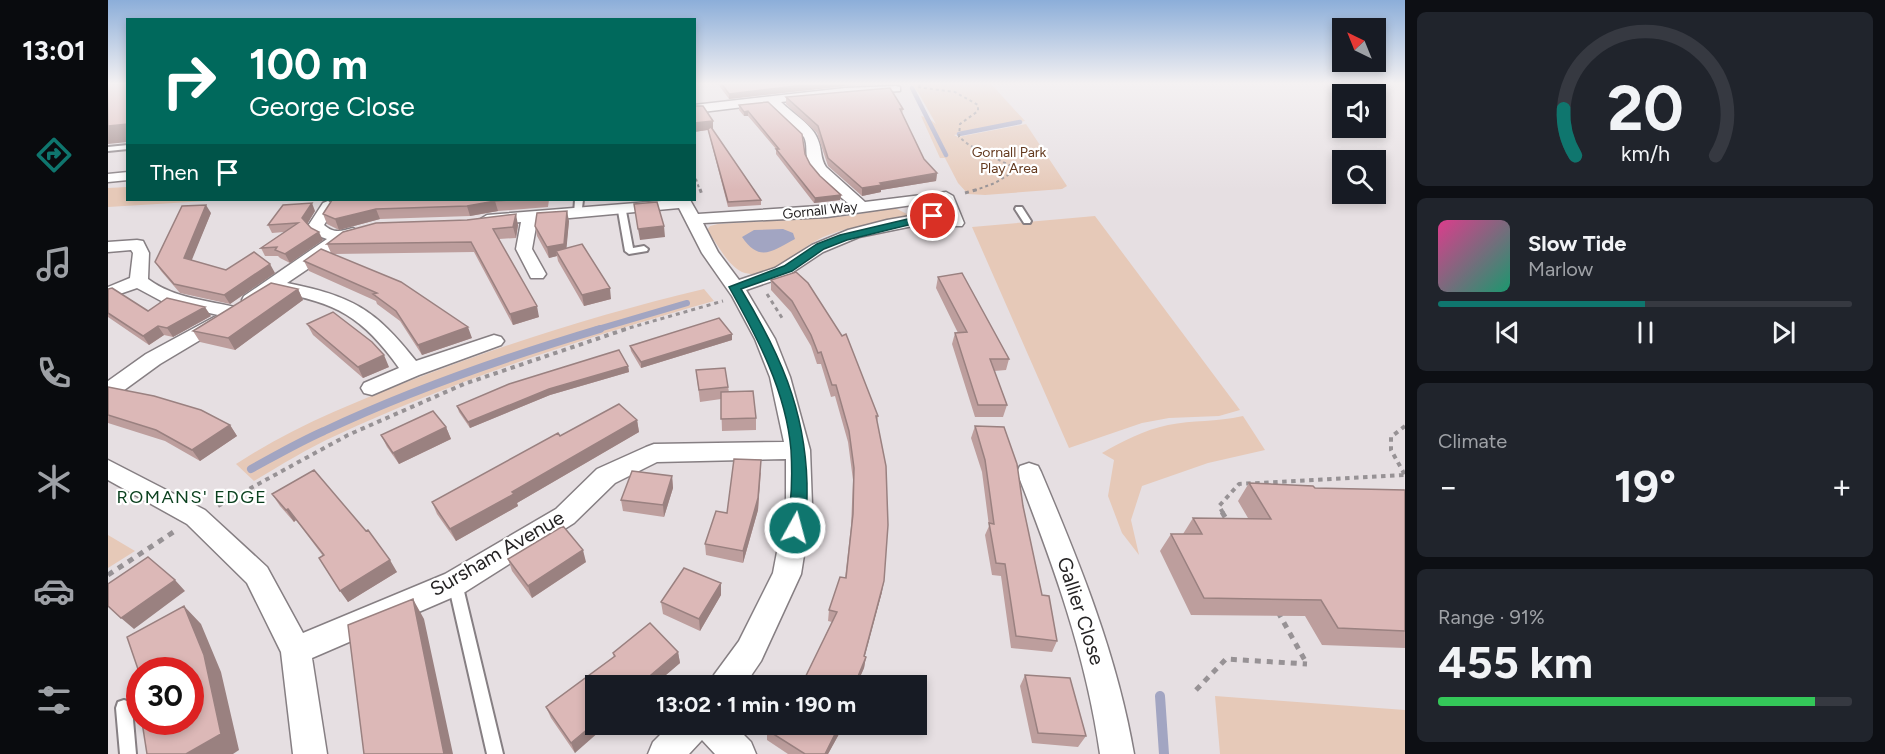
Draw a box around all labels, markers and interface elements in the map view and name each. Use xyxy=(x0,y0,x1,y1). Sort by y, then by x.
north arrow xyxy=(1332,18,1386,72)
map controls xyxy=(1332,18,1386,204)
text: 13:01 xyxy=(22,34,86,67)
text: 100 m xyxy=(249,39,368,90)
icon: right xyxy=(150,42,228,120)
text: 20 xyxy=(1607,71,1683,146)
button: sound xyxy=(1332,84,1386,138)
text: George Close xyxy=(249,90,415,123)
icon: directions xyxy=(33,134,75,176)
text: km/h xyxy=(1621,141,1669,166)
park label: Gornall Park Play Area xyxy=(972,144,1047,177)
button: search xyxy=(1332,150,1386,204)
icon: arrive xyxy=(211,156,244,189)
text: Then xyxy=(150,159,199,186)
pin xyxy=(907,190,958,241)
street label: Gornall Way xyxy=(782,198,859,223)
icon: arrive xyxy=(916,199,949,232)
text: Slow Tide xyxy=(1528,230,1627,257)
icon: music xyxy=(33,243,75,285)
text: Marlow xyxy=(1528,257,1593,281)
icon: previous xyxy=(1491,316,1524,349)
icon: pause xyxy=(1629,316,1662,349)
icon: next xyxy=(1767,316,1800,349)
icon: phone xyxy=(33,352,75,394)
text: Climate xyxy=(1438,429,1507,453)
text: 19° xyxy=(1614,459,1676,513)
icon: climate xyxy=(33,461,75,503)
text: − xyxy=(1438,467,1459,506)
text: + xyxy=(1831,467,1852,506)
district label: ROMANS' EDGE xyxy=(116,486,268,508)
position arrow xyxy=(763,496,827,560)
street label: Sursham Avenue xyxy=(426,505,568,601)
street label: Gallier Close xyxy=(1052,554,1110,668)
icon: car xyxy=(33,570,75,612)
text: Range · 91% xyxy=(1438,605,1545,629)
text: 455 km xyxy=(1438,635,1593,689)
speed limit sign: 30 xyxy=(126,657,204,735)
icon: filters xyxy=(33,679,75,721)
text: 13:02 · 1 min · 190 m xyxy=(656,691,856,718)

